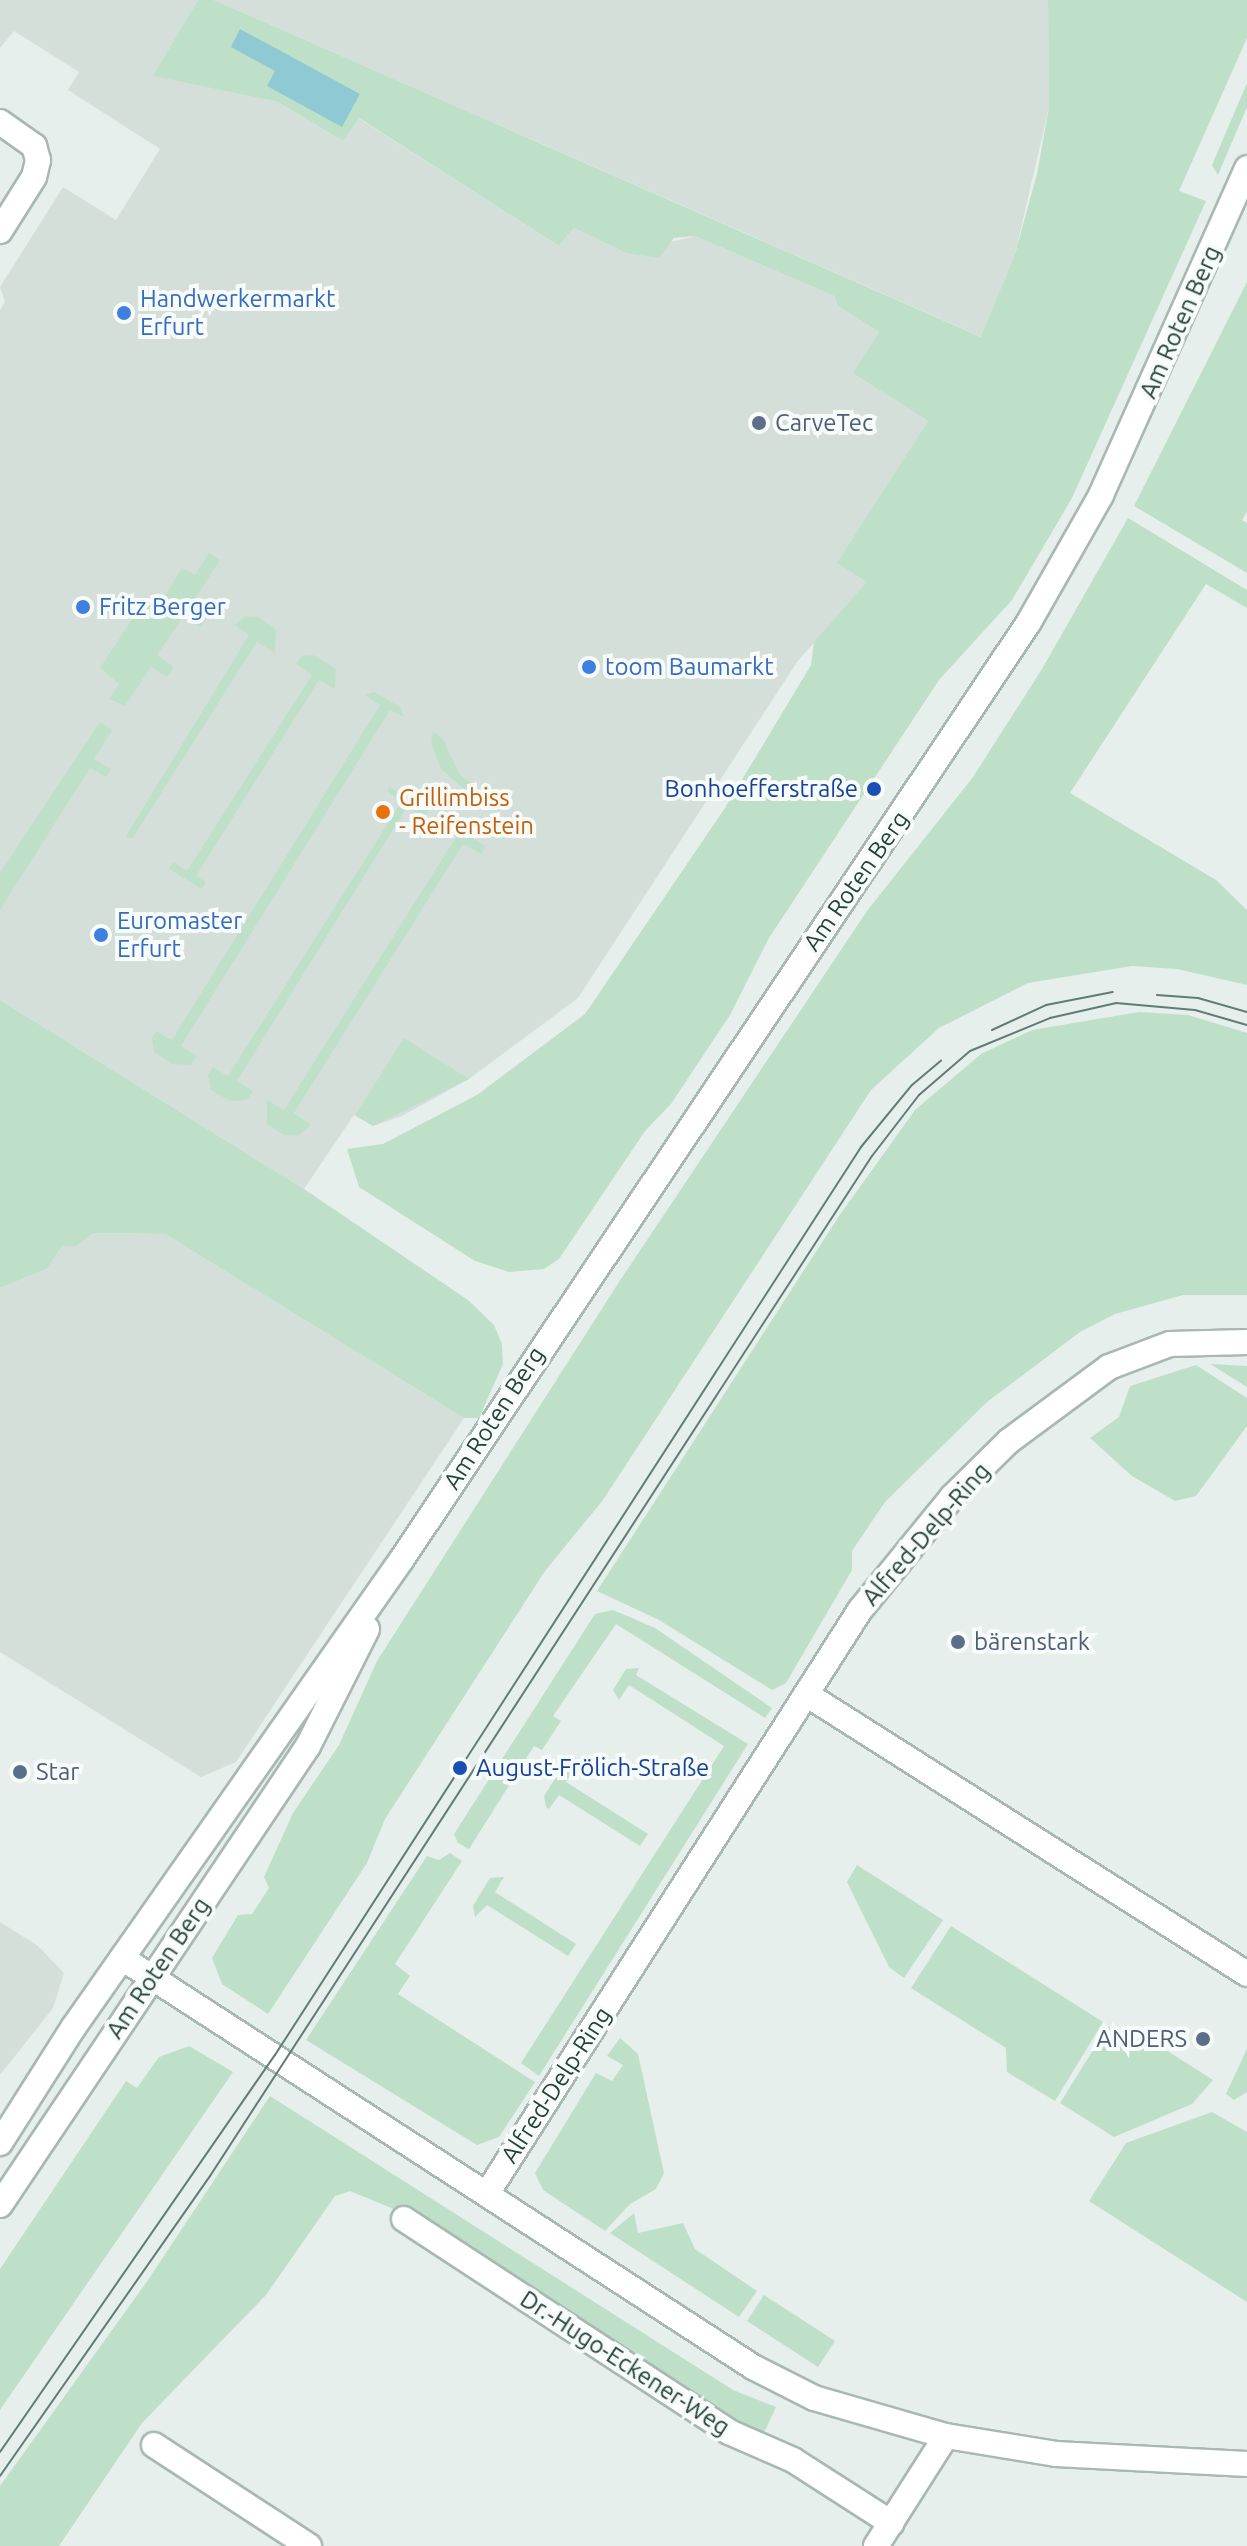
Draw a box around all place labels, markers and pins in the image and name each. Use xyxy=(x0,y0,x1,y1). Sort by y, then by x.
place label: Handwerkermarkt Erfurt xyxy=(140,285,335,341)
marker: Handwerkermarkt Erfurt xyxy=(115,304,133,322)
place label: CarveTec xyxy=(775,409,873,437)
marker: CarveTec xyxy=(750,414,768,432)
place label: Fritz Berger xyxy=(99,593,226,621)
marker: Fritz Berger xyxy=(74,598,92,616)
place label: toom Baumarkt xyxy=(605,653,774,681)
marker: toom Baumarkt xyxy=(580,658,598,676)
place label: Bonhoefferstraße xyxy=(664,775,858,803)
marker: Bonhoefferstraße xyxy=(865,780,883,798)
place label: Grillimbiss - Reifenstein xyxy=(399,784,534,840)
marker: Grillimbiss - Reifenstein xyxy=(374,803,392,821)
place label: Euromaster Erfurt xyxy=(117,907,242,963)
marker: Euromaster Erfurt xyxy=(92,926,110,944)
place label: bärenstark xyxy=(974,1628,1090,1656)
marker: bärenstark xyxy=(949,1633,967,1651)
place label: August-Frölich-Straße xyxy=(476,1754,709,1782)
place label: Star xyxy=(36,1758,79,1786)
marker: August-Frölich-Straße xyxy=(451,1759,469,1777)
marker: Star xyxy=(11,1763,29,1781)
place label: ANDERS xyxy=(1096,2025,1187,2053)
marker: ANDERS xyxy=(1194,2030,1212,2048)

